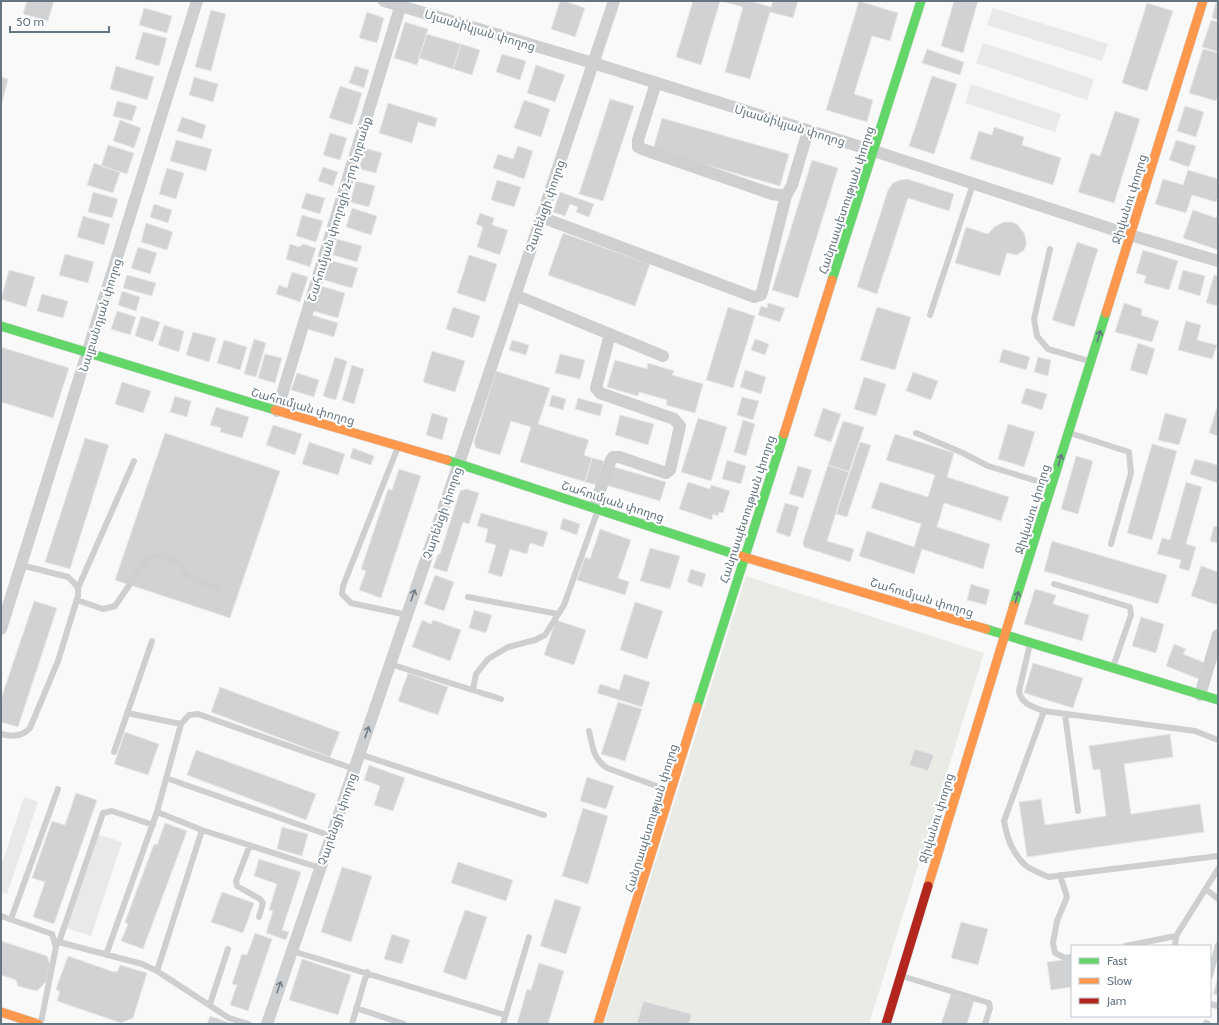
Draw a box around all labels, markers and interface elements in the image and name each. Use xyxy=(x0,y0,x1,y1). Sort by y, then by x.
street label: Մյասնիկյան փողոց xyxy=(423,6,537,54)
scale bar xyxy=(10,8,109,34)
text: 50 m xyxy=(16,14,44,29)
street label: Մյասնիկյան փողոց xyxy=(733,101,847,149)
street label: Շահումյան փողոցի 2-րդ նրբանք xyxy=(304,115,374,303)
street label: Հանրապետության փողոց xyxy=(815,124,877,276)
street label: Ջիվանու փողոց xyxy=(1108,152,1150,246)
street label: Չարենցի փողոց xyxy=(522,158,568,254)
street label: Նալբանդյան փողոց xyxy=(76,256,124,374)
one-way arrow xyxy=(1096,330,1103,343)
street label: Շահումյան փողոց xyxy=(249,384,357,428)
street label: Հանրապետության փողոց xyxy=(716,433,778,585)
one-way arrow xyxy=(1057,454,1064,467)
street label: Ջիվանու փողոց xyxy=(1011,462,1053,556)
street label: Չարենցի փողոց xyxy=(419,465,465,561)
street label: Շահումյան փողոց xyxy=(560,477,666,525)
street label: Շահումյան փողոց xyxy=(868,574,976,620)
one-way arrow xyxy=(410,590,418,602)
one-way arrow xyxy=(1014,591,1021,604)
one-way arrow xyxy=(364,725,371,738)
street label: Հանրապետության փողոց xyxy=(621,742,681,894)
street label: Չարենցի փողոց xyxy=(314,771,360,867)
street label: Ջիվանու փողոց xyxy=(915,771,957,865)
legend xyxy=(1071,945,1211,1017)
text: Fast xyxy=(1107,953,1127,968)
text: Slow xyxy=(1107,973,1132,988)
one-way arrow xyxy=(276,981,284,993)
text: Jam xyxy=(1106,993,1126,1008)

